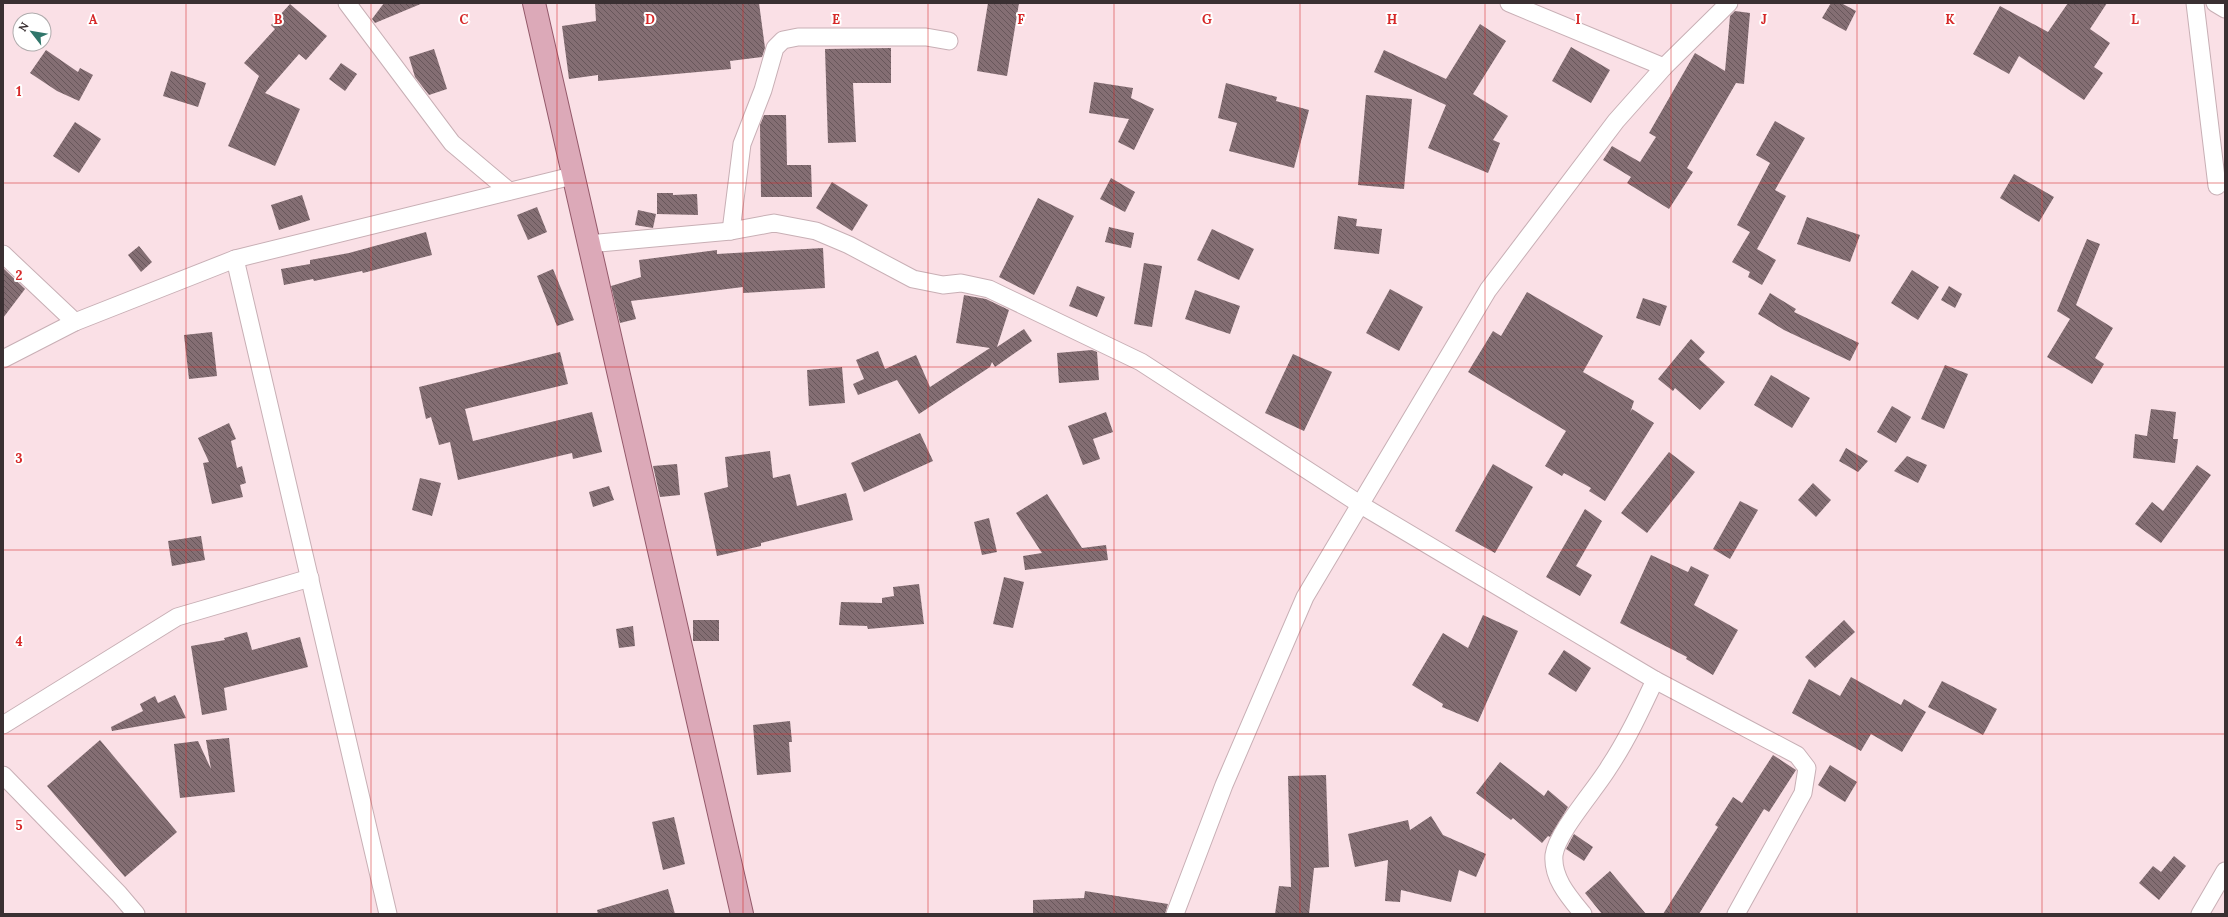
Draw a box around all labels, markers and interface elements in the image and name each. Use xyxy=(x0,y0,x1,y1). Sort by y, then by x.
text: A xyxy=(89,11,98,28)
text: B xyxy=(274,11,283,28)
text: C xyxy=(460,11,469,28)
text: D xyxy=(645,11,655,28)
text: E xyxy=(832,11,840,28)
text: F xyxy=(1017,11,1025,28)
text: G xyxy=(1202,11,1212,28)
text: H xyxy=(1387,11,1397,28)
text: I xyxy=(1575,11,1581,28)
text: J xyxy=(1761,11,1767,28)
text: K xyxy=(1945,11,1955,28)
text: L xyxy=(2131,11,2139,28)
north arrow xyxy=(12,12,52,52)
text: N xyxy=(15,19,32,34)
text: 1 xyxy=(16,83,22,100)
text: 2 xyxy=(16,267,23,284)
text: 3 xyxy=(15,450,23,467)
text: 4 xyxy=(15,633,23,650)
text: 5 xyxy=(15,817,23,834)

